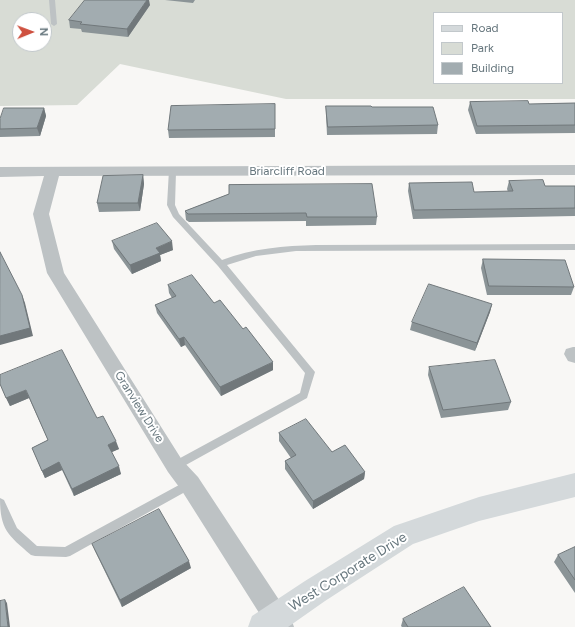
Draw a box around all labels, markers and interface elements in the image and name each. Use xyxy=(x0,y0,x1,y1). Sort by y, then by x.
north arrow xyxy=(12,12,52,52)
legend xyxy=(433,12,563,84)
text: Road xyxy=(471,21,499,35)
text: N xyxy=(37,27,50,36)
text: Park xyxy=(471,41,494,55)
text: Building xyxy=(471,61,514,75)
street label: Briarcliff Road xyxy=(249,164,325,178)
street label: Granview Drive xyxy=(111,369,167,445)
street label: West Corporate Drive xyxy=(286,529,410,615)

